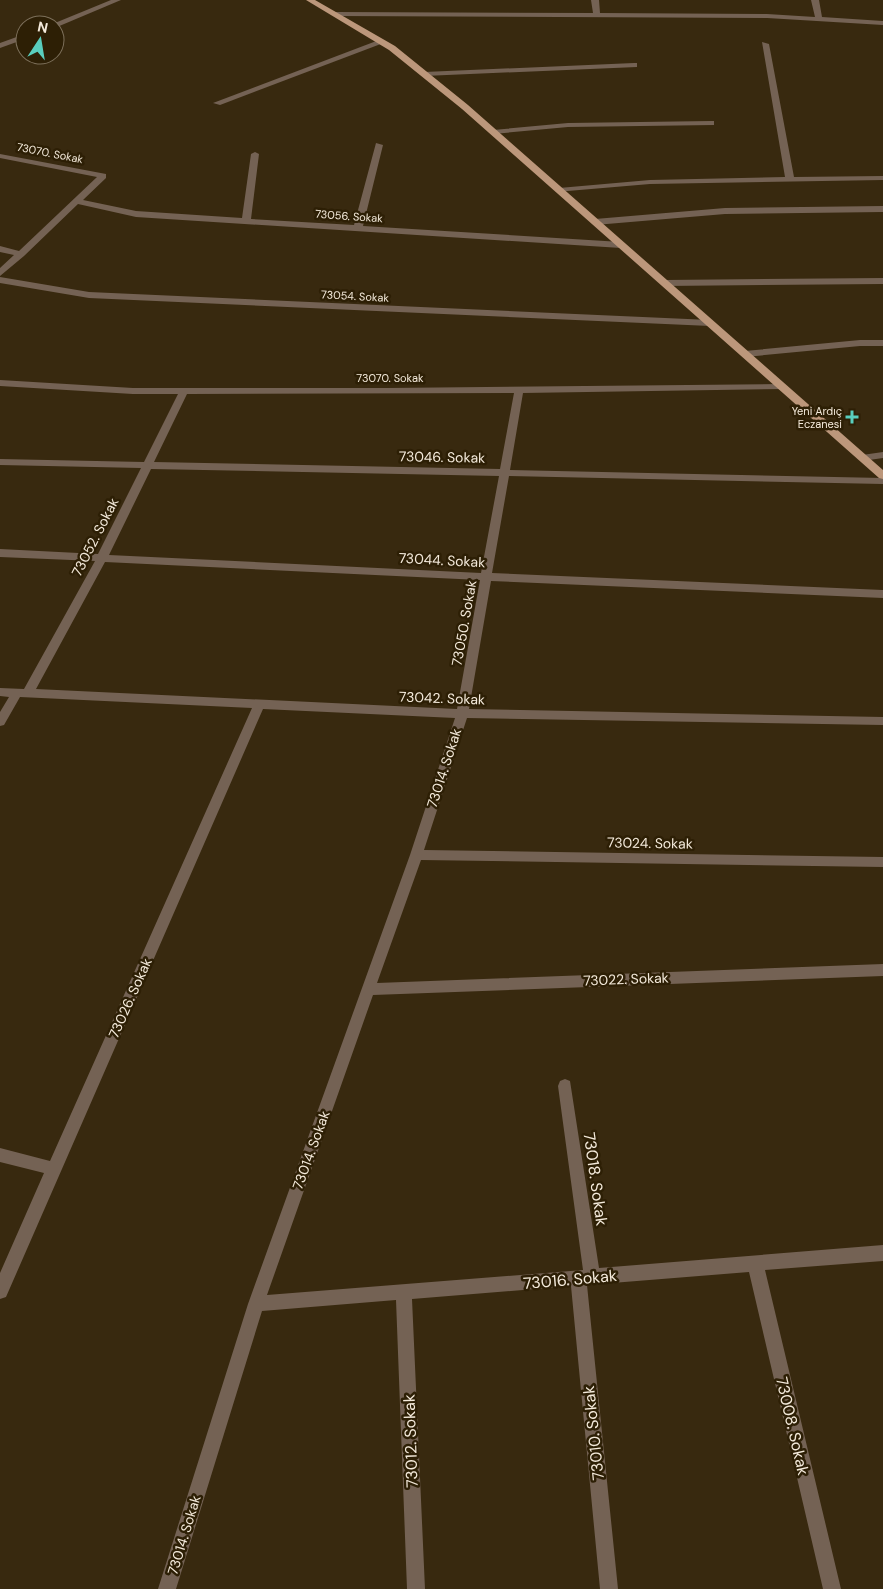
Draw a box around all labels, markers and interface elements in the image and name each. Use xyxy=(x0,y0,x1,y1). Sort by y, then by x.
north arrow xyxy=(15,15,65,65)
text: N xyxy=(36,17,50,37)
street label: 73070. Sokak xyxy=(16,140,85,166)
street label: 73056. Sokak xyxy=(315,207,384,225)
street label: 73054. Sokak xyxy=(321,287,390,305)
street label: 73070. Sokak xyxy=(356,371,424,385)
place label: Yeni Ardıç Eczanesi xyxy=(792,404,842,431)
marker: Yeni Ardıç Eczanesi xyxy=(846,411,858,423)
street label: 73046. Sokak xyxy=(399,447,485,467)
street label: 73052. Sokak xyxy=(67,495,123,579)
street label: 73044. Sokak xyxy=(398,549,486,571)
street label: 73050. Sokak xyxy=(448,579,480,667)
street label: 73042. Sokak xyxy=(399,688,485,708)
street label: 73014. Sokak xyxy=(423,726,465,810)
street label: 73024. Sokak xyxy=(607,833,693,853)
street label: 73026. Sokak xyxy=(104,955,156,1041)
street label: 73022. Sokak xyxy=(583,969,669,989)
street label: 73014. Sokak xyxy=(288,1108,334,1192)
street label: 73018. Sokak xyxy=(579,1131,612,1227)
street label: 73016. Sokak xyxy=(522,1265,618,1294)
street label: 73008. Sokak xyxy=(771,1375,814,1477)
street label: 73010. Sokak xyxy=(578,1385,609,1481)
street label: 73012. Sokak xyxy=(398,1394,423,1488)
street label: 73014. Sokak xyxy=(163,1493,205,1577)

